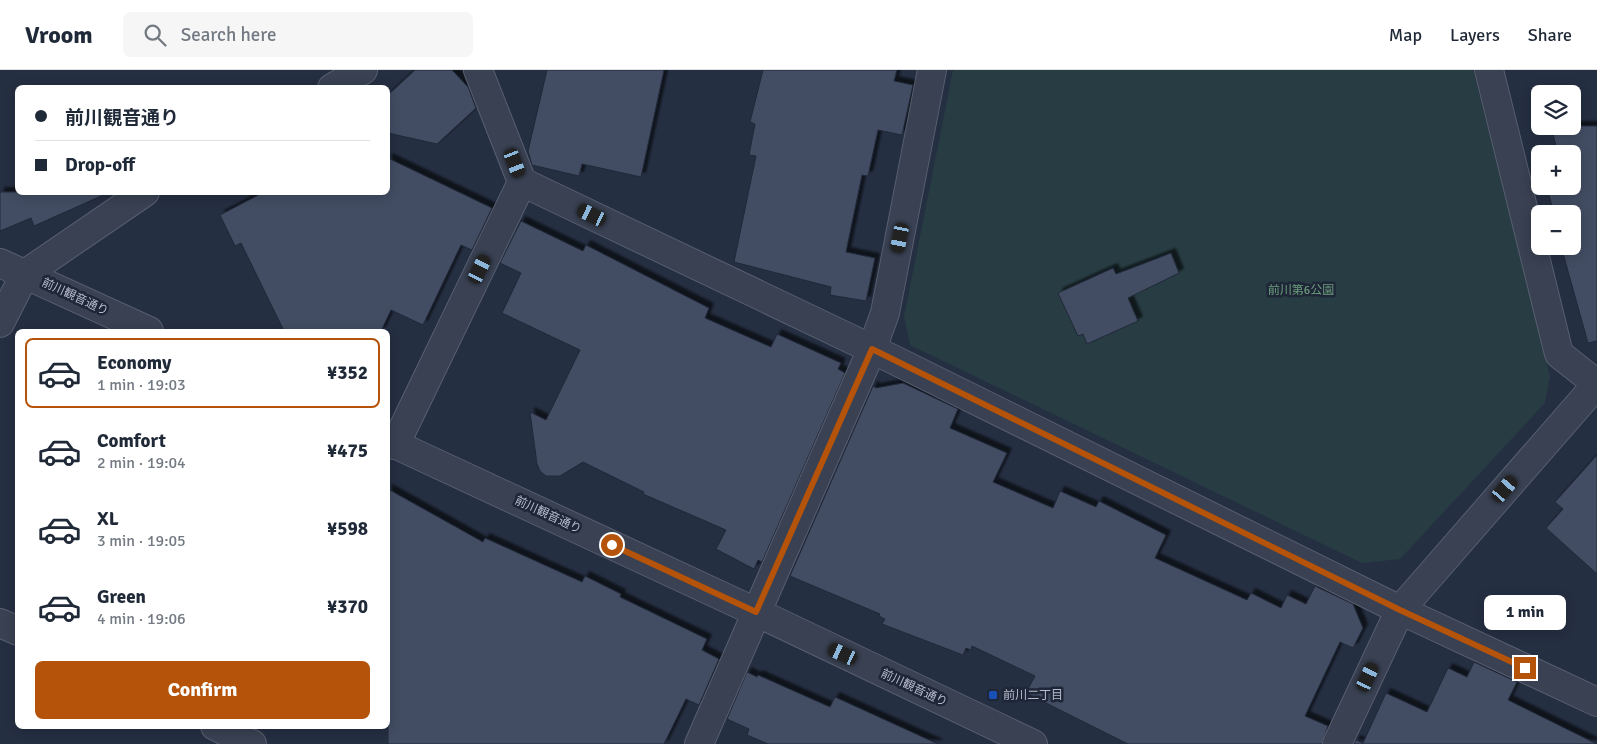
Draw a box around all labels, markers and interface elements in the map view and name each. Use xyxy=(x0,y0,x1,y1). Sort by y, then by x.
search box xyxy=(123,12,473,57)
text: Vroom xyxy=(25,20,93,50)
icon: search xyxy=(141,21,169,49)
text: Search here xyxy=(181,23,276,47)
text: Map xyxy=(1389,24,1422,46)
text: Layers xyxy=(1450,24,1500,46)
text: Share xyxy=(1528,24,1572,46)
map controls xyxy=(1531,85,1581,255)
button: layers xyxy=(1531,85,1581,135)
text: 前川観音通り xyxy=(65,106,179,130)
button: + xyxy=(1531,145,1581,195)
car xyxy=(502,146,527,180)
text: Drop-off xyxy=(65,153,135,177)
car xyxy=(575,202,608,228)
button: − xyxy=(1531,205,1581,255)
car xyxy=(889,222,910,254)
car xyxy=(466,252,493,286)
street label: 前川観音通り xyxy=(39,275,111,319)
park label: 前川第6公園 xyxy=(1268,283,1334,298)
icon: car xyxy=(37,351,82,396)
text: Economy xyxy=(97,351,171,375)
text: ¥352 xyxy=(327,361,368,385)
text: 1 min · 19:03 xyxy=(97,375,186,395)
icon: car xyxy=(37,429,82,474)
text: Comfort xyxy=(97,429,166,453)
text: ¥475 xyxy=(327,439,368,463)
text: 2 min · 19:04 xyxy=(97,453,186,473)
car xyxy=(1489,473,1520,505)
street label: 前川観音通り xyxy=(512,493,584,537)
icon: car xyxy=(37,507,82,552)
text: XL xyxy=(97,507,119,531)
text: ¥598 xyxy=(327,517,368,541)
text: 3 min · 19:05 xyxy=(97,531,186,551)
route start xyxy=(601,534,623,556)
icon: car xyxy=(37,585,82,630)
text: Green xyxy=(97,585,146,609)
text: ¥370 xyxy=(327,595,368,619)
callout: 1 min xyxy=(1484,596,1566,630)
text: 1 min xyxy=(1506,602,1544,622)
text: 4 min · 19:06 xyxy=(97,609,186,629)
car xyxy=(826,641,859,667)
route end xyxy=(1514,657,1536,679)
car xyxy=(1354,660,1381,694)
button: Confirm xyxy=(35,661,370,719)
street label: 前川観音通り xyxy=(878,666,950,710)
place label: 前川二丁目 xyxy=(1003,688,1063,703)
marker: 前川二丁目 xyxy=(987,689,999,701)

